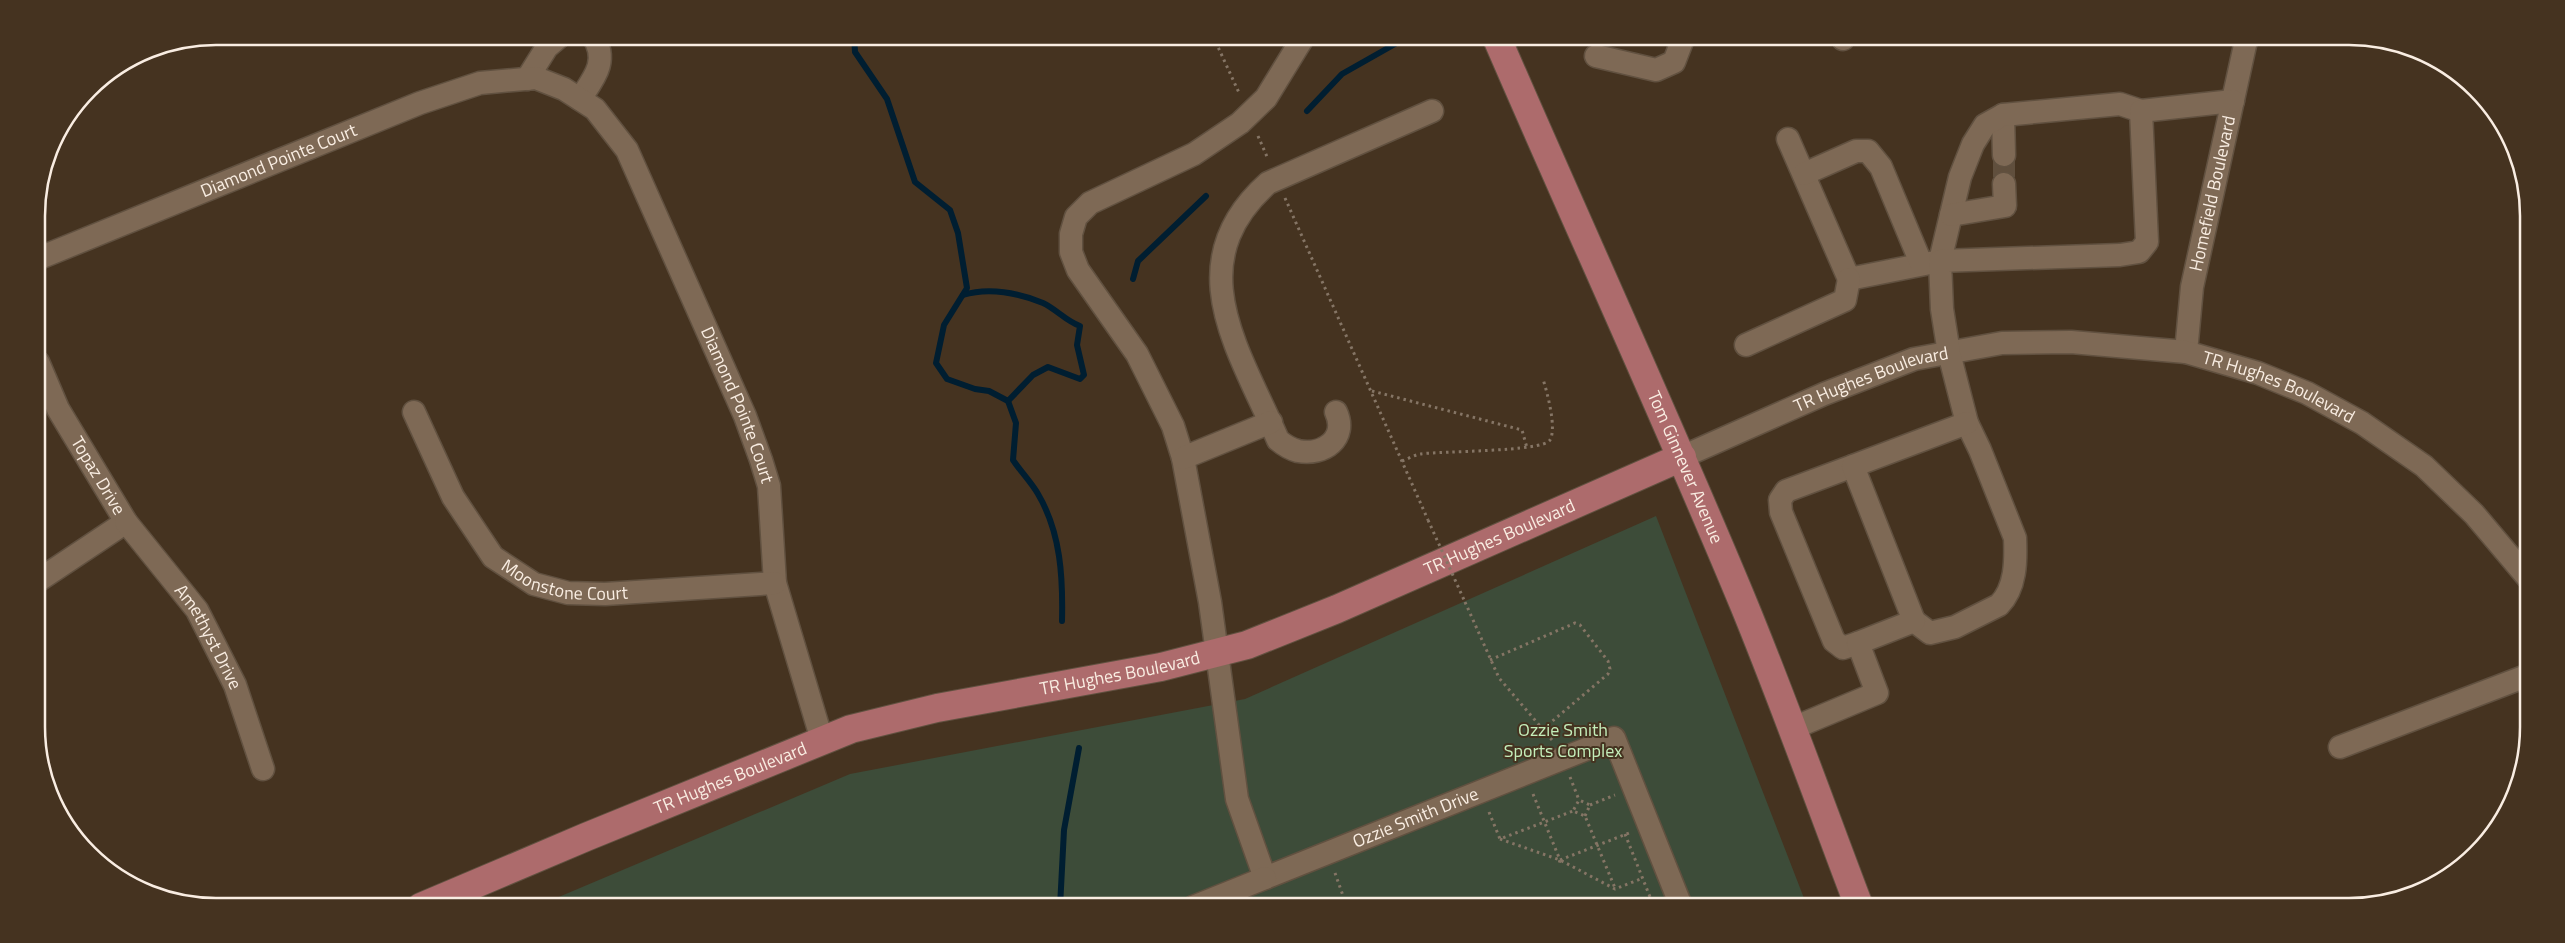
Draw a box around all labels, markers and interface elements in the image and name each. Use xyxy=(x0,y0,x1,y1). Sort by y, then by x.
street label: Homefield Boulevard xyxy=(2182,113,2242,274)
street label: Diamond Pointe Court xyxy=(196,116,361,204)
street label: Diamond Pointe Court xyxy=(694,322,782,487)
street label: TR Hughes Boulevard xyxy=(1789,339,1950,419)
street label: TR Hughes Boulevard xyxy=(2199,344,2360,430)
street label: Tom Ginnever Avenue xyxy=(1641,386,1731,548)
street label: Topaz Drive xyxy=(64,431,133,520)
street label: TR Hughes Boulevard xyxy=(1419,492,1579,582)
street label: Moonstone Court xyxy=(496,552,630,607)
street label: Amethyst Drive xyxy=(168,578,249,694)
street label: TR Hughes Boulevard xyxy=(1037,644,1203,702)
park label: Ozzie Smith Sports Complex xyxy=(1504,716,1622,764)
street label: TR Hughes Boulevard xyxy=(649,734,811,821)
street label: Ozzie Smith Drive xyxy=(1348,780,1482,855)

